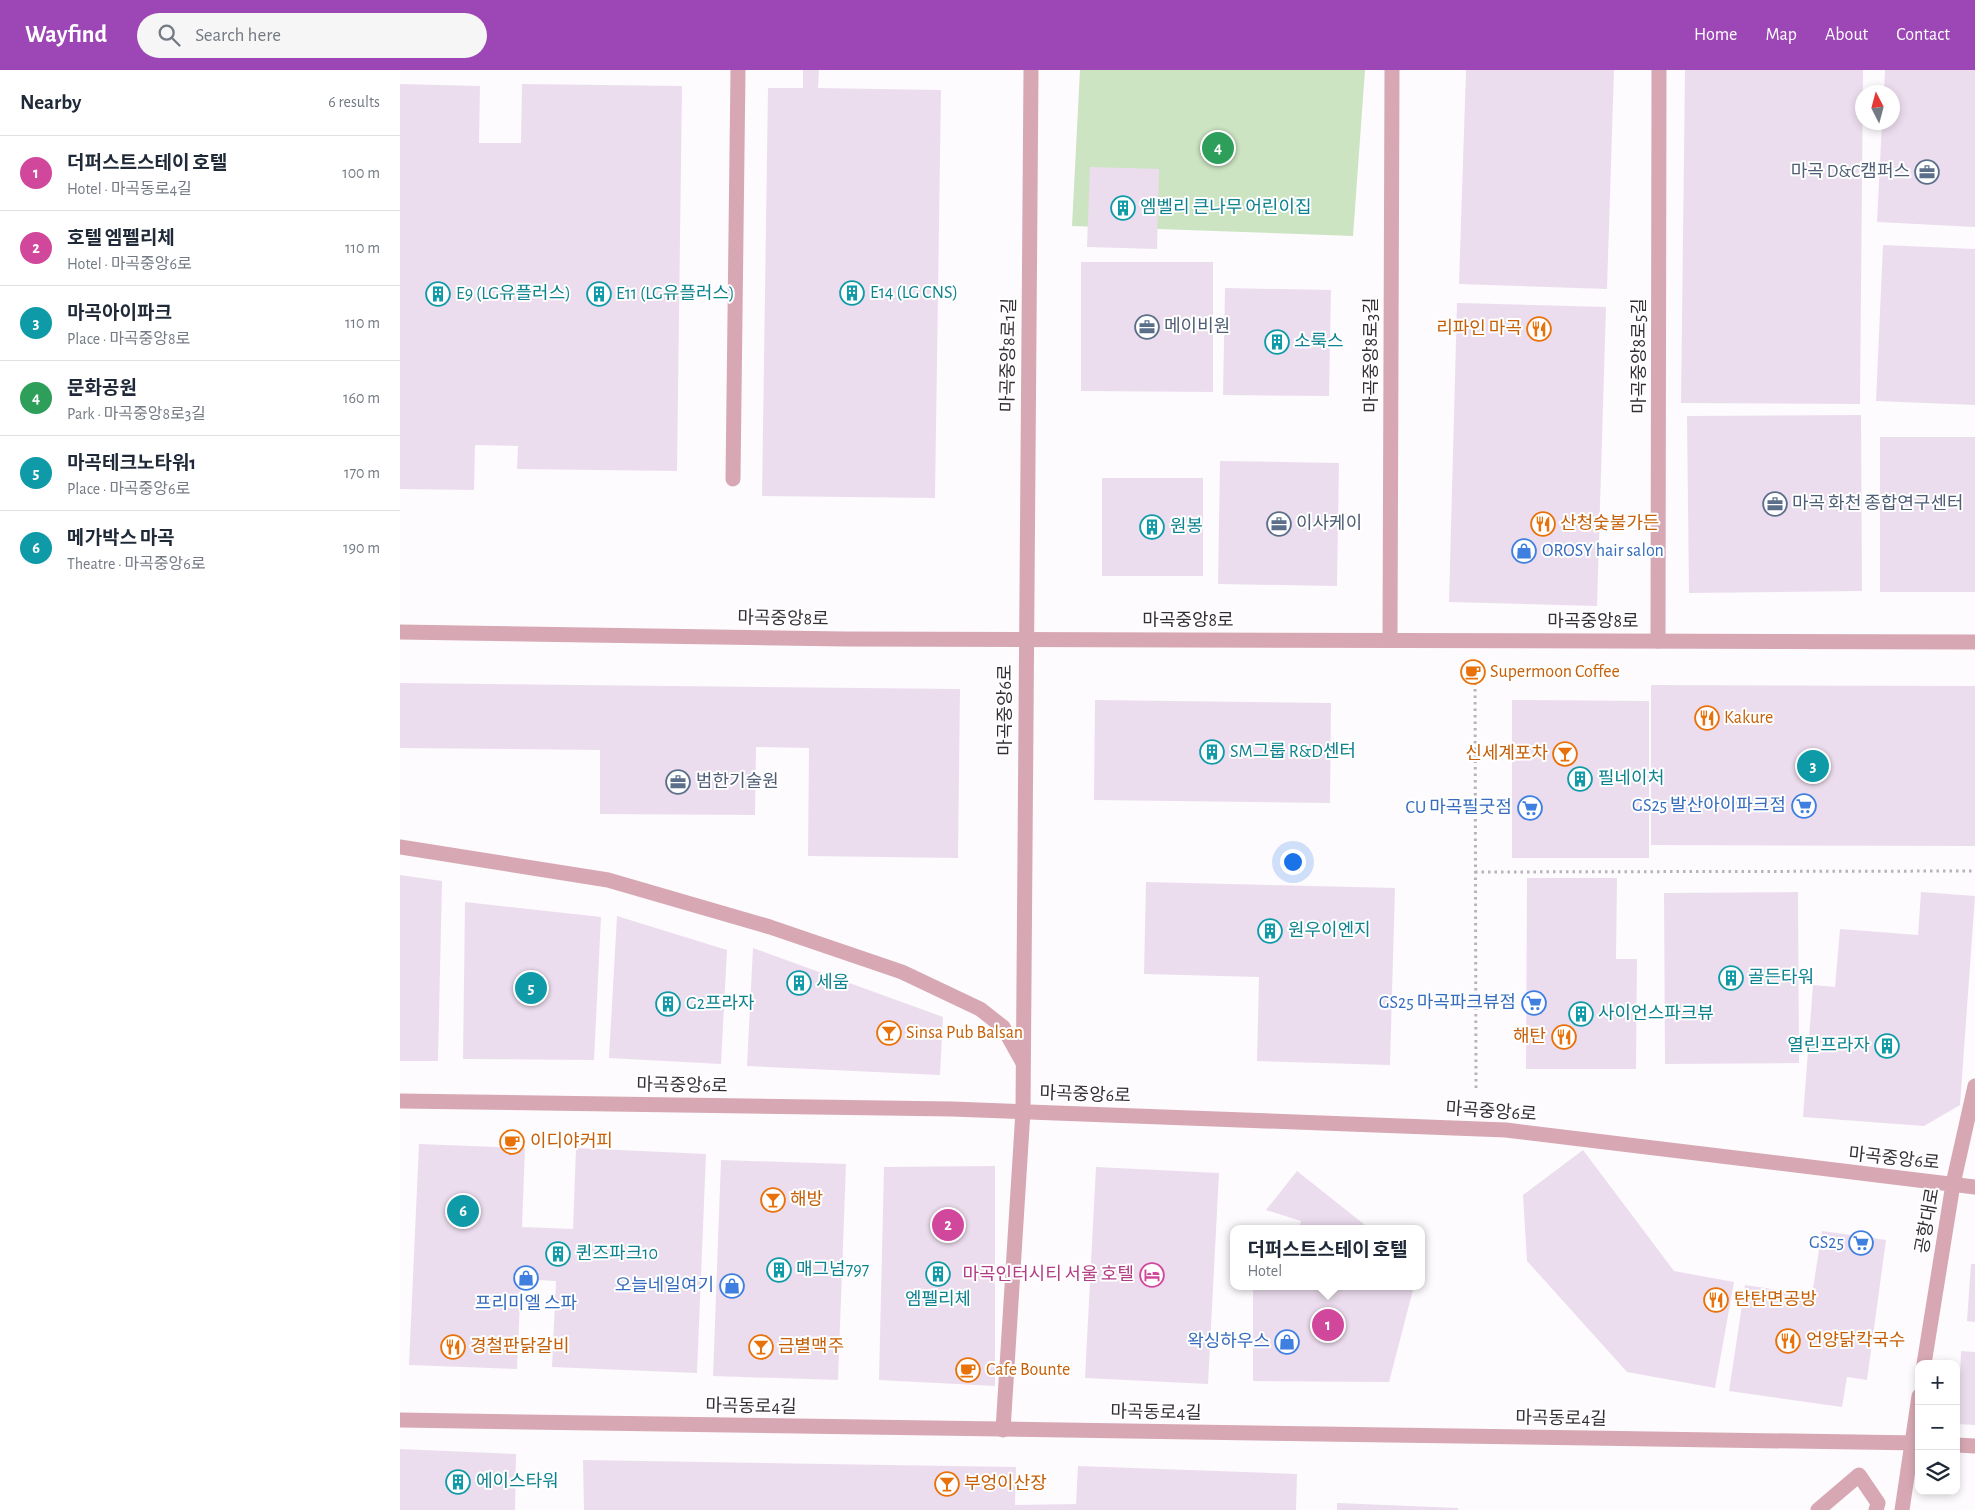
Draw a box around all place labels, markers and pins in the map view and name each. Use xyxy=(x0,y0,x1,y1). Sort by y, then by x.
pin: 4 xyxy=(1202,129,1234,167)
office icon: 마곡 D&C캠퍼스 xyxy=(1914,159,1940,185)
place label: 마곡 D&C캠퍼스 xyxy=(1791,161,1910,181)
building icon: 엠벨리 큰나무 어린이집 xyxy=(1110,195,1136,221)
place label: 엠벨리 큰나무 어린이집 xyxy=(1140,197,1312,217)
building icon: E14 (LG CNS) xyxy=(839,280,865,306)
building icon: E9 (LG유플러스) xyxy=(425,281,451,307)
building icon: E11 (LG유플러스) xyxy=(586,281,612,307)
place label: E9 (LG유플러스) xyxy=(456,283,571,303)
place label: E11 (LG유플러스) xyxy=(616,283,735,303)
place label: E14 (LG CNS) xyxy=(870,284,958,302)
office icon: 메이비원 xyxy=(1134,314,1160,340)
place label: 메이비원 xyxy=(1164,316,1230,336)
restaurant icon: 리파인 마곡 xyxy=(1526,316,1552,342)
place label: 리파인 마곡 xyxy=(1436,318,1522,338)
building icon: 소룩스 xyxy=(1264,329,1290,355)
place label: 소룩스 xyxy=(1294,332,1344,351)
office icon: 마곡 화천 종합연구센터 xyxy=(1762,491,1788,517)
place label: 마곡 화천 종합연구센터 xyxy=(1792,493,1964,513)
office icon: 이사케이 xyxy=(1266,511,1292,537)
restaurant icon: 산청숯불가든 xyxy=(1530,511,1556,537)
place label: 이사케이 xyxy=(1296,513,1362,533)
building icon: 원봉 xyxy=(1139,514,1165,540)
place label: 산청숯불가든 xyxy=(1560,514,1659,533)
place label: 원봉 xyxy=(1170,517,1203,536)
shop icon: OROSY hair salon xyxy=(1511,538,1537,564)
place label: OROSY hair salon xyxy=(1542,542,1664,560)
cafe icon: Supermoon Coffee xyxy=(1460,659,1486,685)
place label: Supermoon Coffee xyxy=(1490,663,1620,681)
restaurant icon: Kakure xyxy=(1694,705,1720,731)
place label: Kakure xyxy=(1724,709,1773,727)
building icon: SM그룹 R&D센터 xyxy=(1199,739,1225,765)
place label: SM그룹 R&D센터 xyxy=(1230,741,1356,761)
bar icon: 신세계포차 xyxy=(1552,741,1578,767)
place label: 신세계포차 xyxy=(1465,743,1548,763)
pin: 3 xyxy=(1797,747,1829,785)
building icon: 필네이처 xyxy=(1567,766,1593,792)
place label: 필네이처 xyxy=(1598,768,1664,788)
office icon: 범한기술원 xyxy=(665,769,691,795)
place label: 범한기술원 xyxy=(696,771,779,791)
supermarket icon: GS25 발산아이파크점 xyxy=(1791,793,1817,819)
supermarket icon: CU 마곡필굿점 xyxy=(1517,795,1543,821)
place label: GS25 발산아이파크점 xyxy=(1632,795,1786,815)
place label: CU 마곡필굿점 xyxy=(1406,797,1512,817)
building icon: 원우이엔지 xyxy=(1257,918,1283,944)
place label: 원우이엔지 xyxy=(1288,920,1371,940)
building icon: 골든타워 xyxy=(1718,965,1744,991)
place label: 골든타워 xyxy=(1748,967,1814,987)
pin: 5 xyxy=(515,969,547,1007)
building icon: 세움 xyxy=(786,970,812,996)
place label: 세움 xyxy=(816,972,849,992)
supermarket icon: GS25 마곡파크뷰점 xyxy=(1521,990,1547,1016)
building icon: G2프라자 xyxy=(655,991,681,1017)
place label: GS25 마곡파크뷰점 xyxy=(1379,992,1516,1012)
place label: G2프라자 xyxy=(686,994,755,1013)
building icon: 사이언스파크뷰 xyxy=(1568,1001,1594,1027)
place label: 사이언스파크뷰 xyxy=(1598,1003,1714,1023)
bar icon: Sinsa Pub Balsan xyxy=(876,1020,902,1046)
place label: Sinsa Pub Balsan xyxy=(906,1024,1023,1042)
restaurant icon: 해탄 xyxy=(1551,1024,1577,1050)
place label: 해탄 xyxy=(1513,1026,1546,1046)
building icon: 열린프라자 xyxy=(1874,1033,1900,1059)
place label: 열린프라자 xyxy=(1787,1036,1870,1055)
cafe icon: 이디야커피 xyxy=(499,1129,525,1155)
place label: 이디야커피 xyxy=(530,1131,613,1151)
bar icon: 해방 xyxy=(760,1187,786,1213)
place label: 해방 xyxy=(790,1189,823,1209)
pin: 6 xyxy=(447,1192,479,1230)
pin: 2 xyxy=(932,1206,964,1244)
supermarket icon: GS25 xyxy=(1848,1230,1874,1256)
place label: GS25 xyxy=(1809,1234,1844,1252)
building icon: 퀸즈파크10 xyxy=(545,1241,571,1267)
place label: 퀸즈파크10 xyxy=(576,1244,658,1263)
building icon: 매그넘797 xyxy=(766,1257,792,1283)
place label: 매그넘797 xyxy=(796,1259,869,1279)
building icon: 엠펠리체 xyxy=(925,1261,951,1287)
hotel icon: 마곡인터시티 서울 호텔 xyxy=(1139,1262,1165,1288)
place label: 마곡인터시티 서울 호텔 xyxy=(962,1264,1134,1284)
shop icon: 프리미엘 스파 xyxy=(513,1265,539,1291)
shop icon: 오늘네일여기 xyxy=(719,1273,745,1299)
place label: 오늘네일여기 xyxy=(615,1275,714,1295)
restaurant icon: 탄탄면공방 xyxy=(1703,1287,1729,1313)
place label: 엠펠리체 xyxy=(905,1289,971,1309)
place label: 탄탄면공방 xyxy=(1734,1289,1817,1309)
place label: 프리미엘 스파 xyxy=(475,1293,578,1313)
pin: 1 xyxy=(1312,1306,1344,1344)
restaurant icon: 언양닭칵국수 xyxy=(1775,1328,1801,1354)
shop icon: 왁싱하우스 xyxy=(1274,1329,1300,1355)
place label: 언양닭칵국수 xyxy=(1806,1330,1905,1350)
place label: 왁싱하우스 xyxy=(1187,1332,1270,1351)
restaurant icon: 경철판닭갈비 xyxy=(440,1334,466,1360)
bar icon: 금별맥주 xyxy=(748,1334,774,1360)
place label: 경철판닭갈비 xyxy=(470,1336,569,1356)
place label: 금별맥주 xyxy=(778,1336,844,1356)
cafe icon: Cafe Bounte xyxy=(955,1357,981,1383)
place label: Cafe Bounte xyxy=(986,1361,1070,1379)
building icon: 에이스타워 xyxy=(445,1469,471,1495)
place label: 에이스타워 xyxy=(476,1471,559,1491)
bar icon: 부엉이산장 xyxy=(934,1471,960,1497)
place label: 부엉이산장 xyxy=(964,1473,1047,1493)

